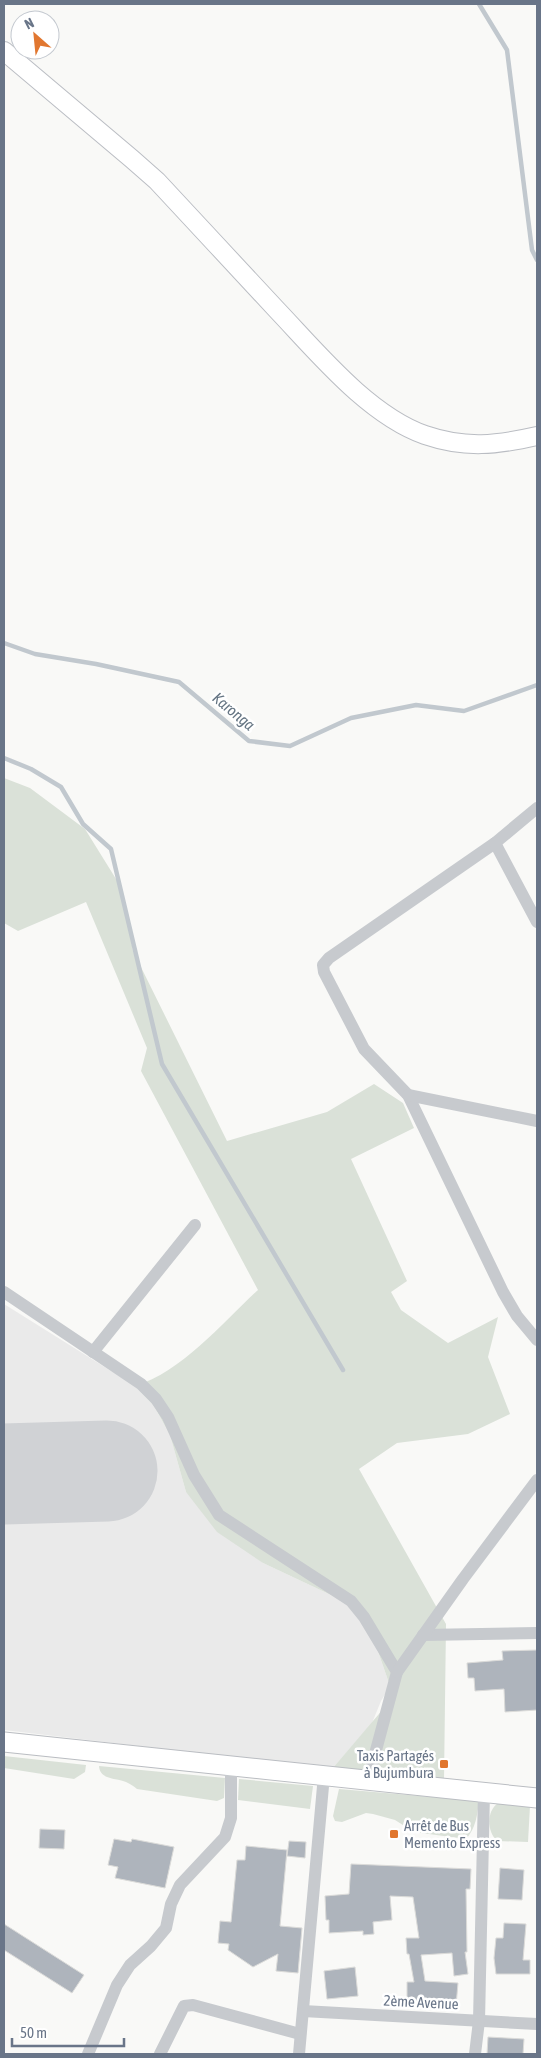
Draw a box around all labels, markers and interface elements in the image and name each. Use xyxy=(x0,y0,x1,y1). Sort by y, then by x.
north arrow xyxy=(10,10,60,60)
text: N xyxy=(22,14,36,32)
water label: Karonga xyxy=(209,688,259,735)
place label: Taxis Partagés à Bujumbura xyxy=(357,1747,434,1781)
marker: Taxis Partagés à Bujumbura xyxy=(438,1758,450,1770)
place label: Arrêt de Bus Memento Express xyxy=(404,1817,500,1851)
marker: Arrêt de Bus Memento Express xyxy=(388,1828,400,1840)
street label: 2ème Avenue xyxy=(383,1992,459,2012)
scale bar xyxy=(12,2016,125,2048)
text: 50 m xyxy=(20,2024,47,2041)

